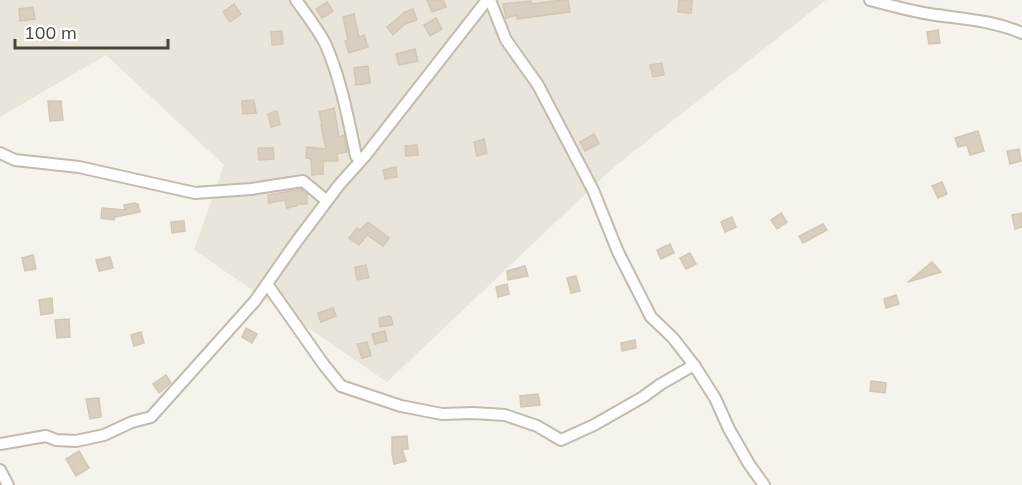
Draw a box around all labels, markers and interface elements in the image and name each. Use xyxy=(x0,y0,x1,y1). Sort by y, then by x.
scale bar xyxy=(15,12,168,50)
text: 100 m xyxy=(24,21,77,44)

